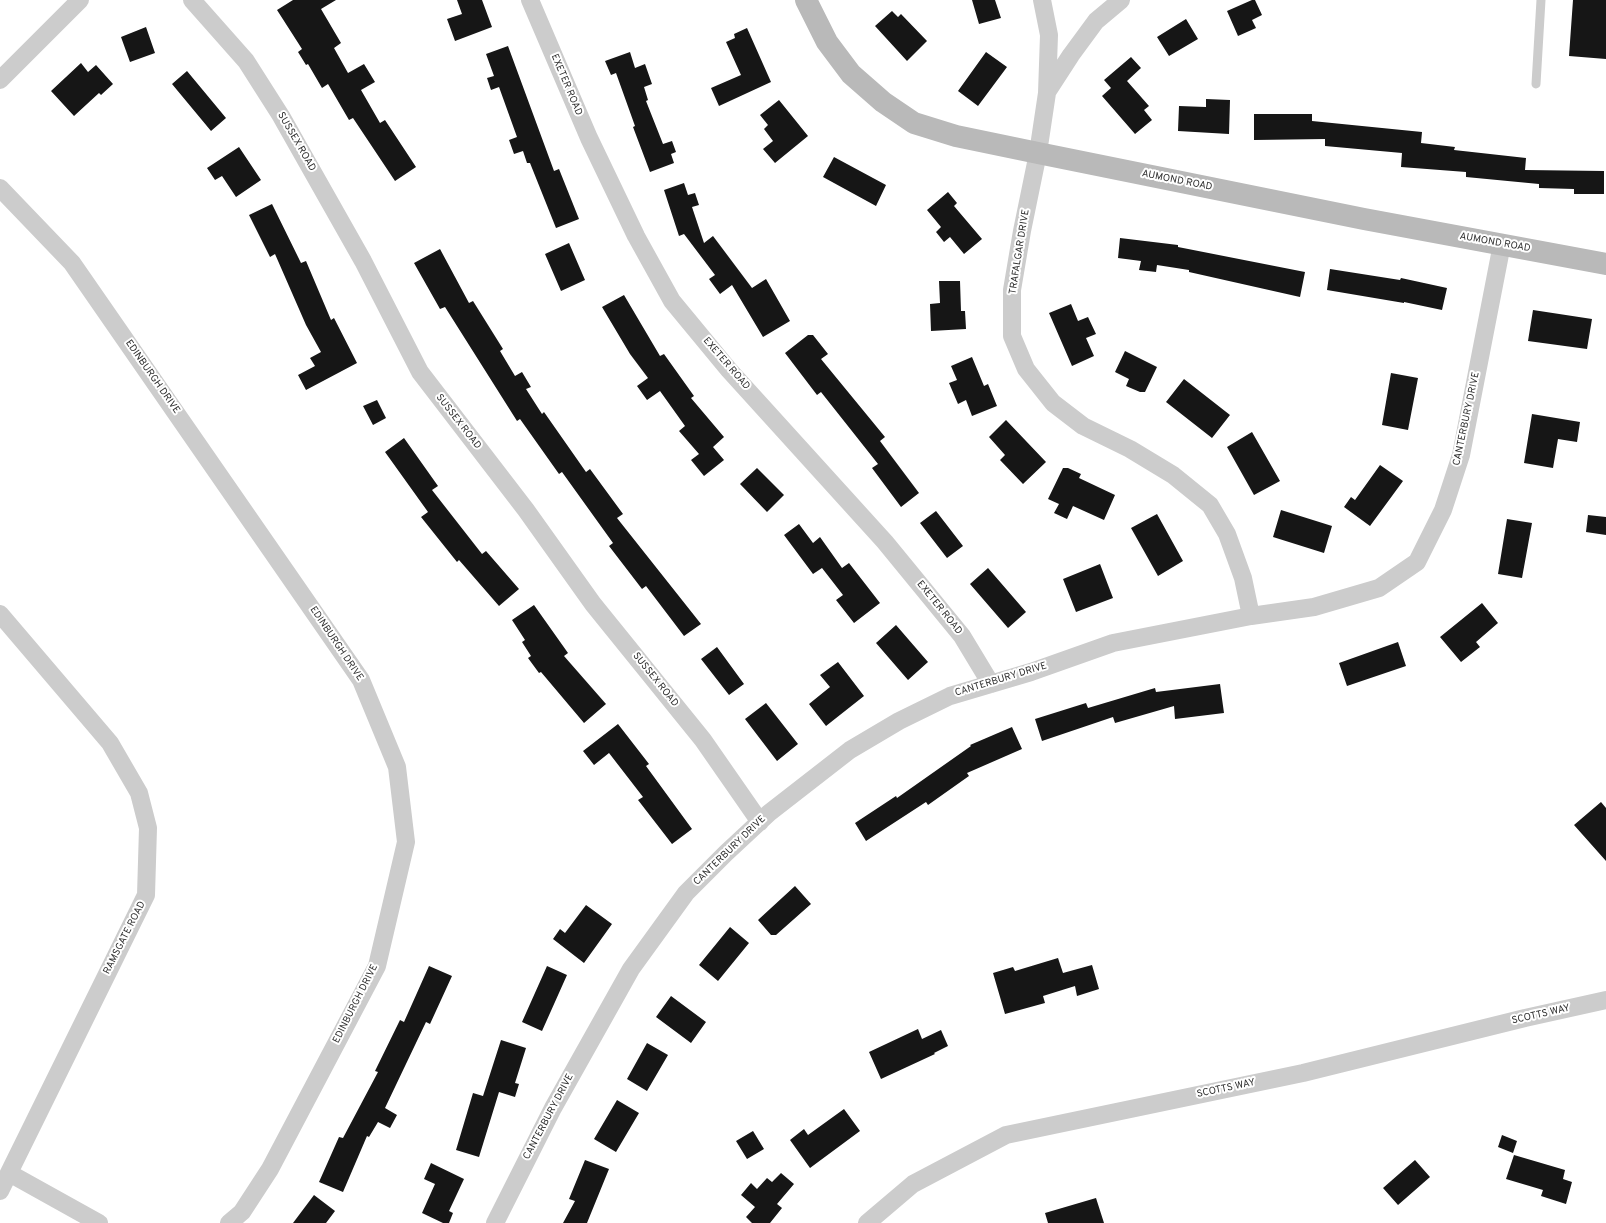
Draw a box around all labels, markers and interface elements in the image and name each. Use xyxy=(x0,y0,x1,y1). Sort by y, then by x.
street label: EXETER ROAD xyxy=(548,52,584,118)
street label: SUSSEX ROAD xyxy=(274,110,318,174)
street label: AUMOND ROAD xyxy=(1141,168,1213,194)
street label: TRAFALGAR DRIVE xyxy=(1007,209,1033,295)
street label: AUMOND ROAD xyxy=(1459,231,1531,255)
street label: EXETER ROAD xyxy=(700,335,752,393)
street label: EDINBURGH DRIVE xyxy=(122,338,182,416)
street label: CANTERBURY DRIVE xyxy=(1451,371,1483,467)
street label: SUSSEX ROAD xyxy=(433,392,483,452)
street label: EXETER ROAD xyxy=(914,579,964,637)
street label: EDINBURGH DRIVE xyxy=(307,604,365,684)
street label: SUSSEX ROAD xyxy=(630,650,680,710)
street label: CANTERBURY DRIVE xyxy=(954,660,1048,700)
street label: CANTERBURY DRIVE xyxy=(692,814,768,888)
street label: RAMSGATE ROAD xyxy=(101,899,149,977)
street label: EDINBURGH DRIVE xyxy=(331,962,381,1046)
street label: SCOTTS WAY xyxy=(1511,1002,1571,1028)
street label: CANTERBURY DRIVE xyxy=(521,1072,577,1162)
street label: SCOTTS WAY xyxy=(1196,1077,1256,1101)

